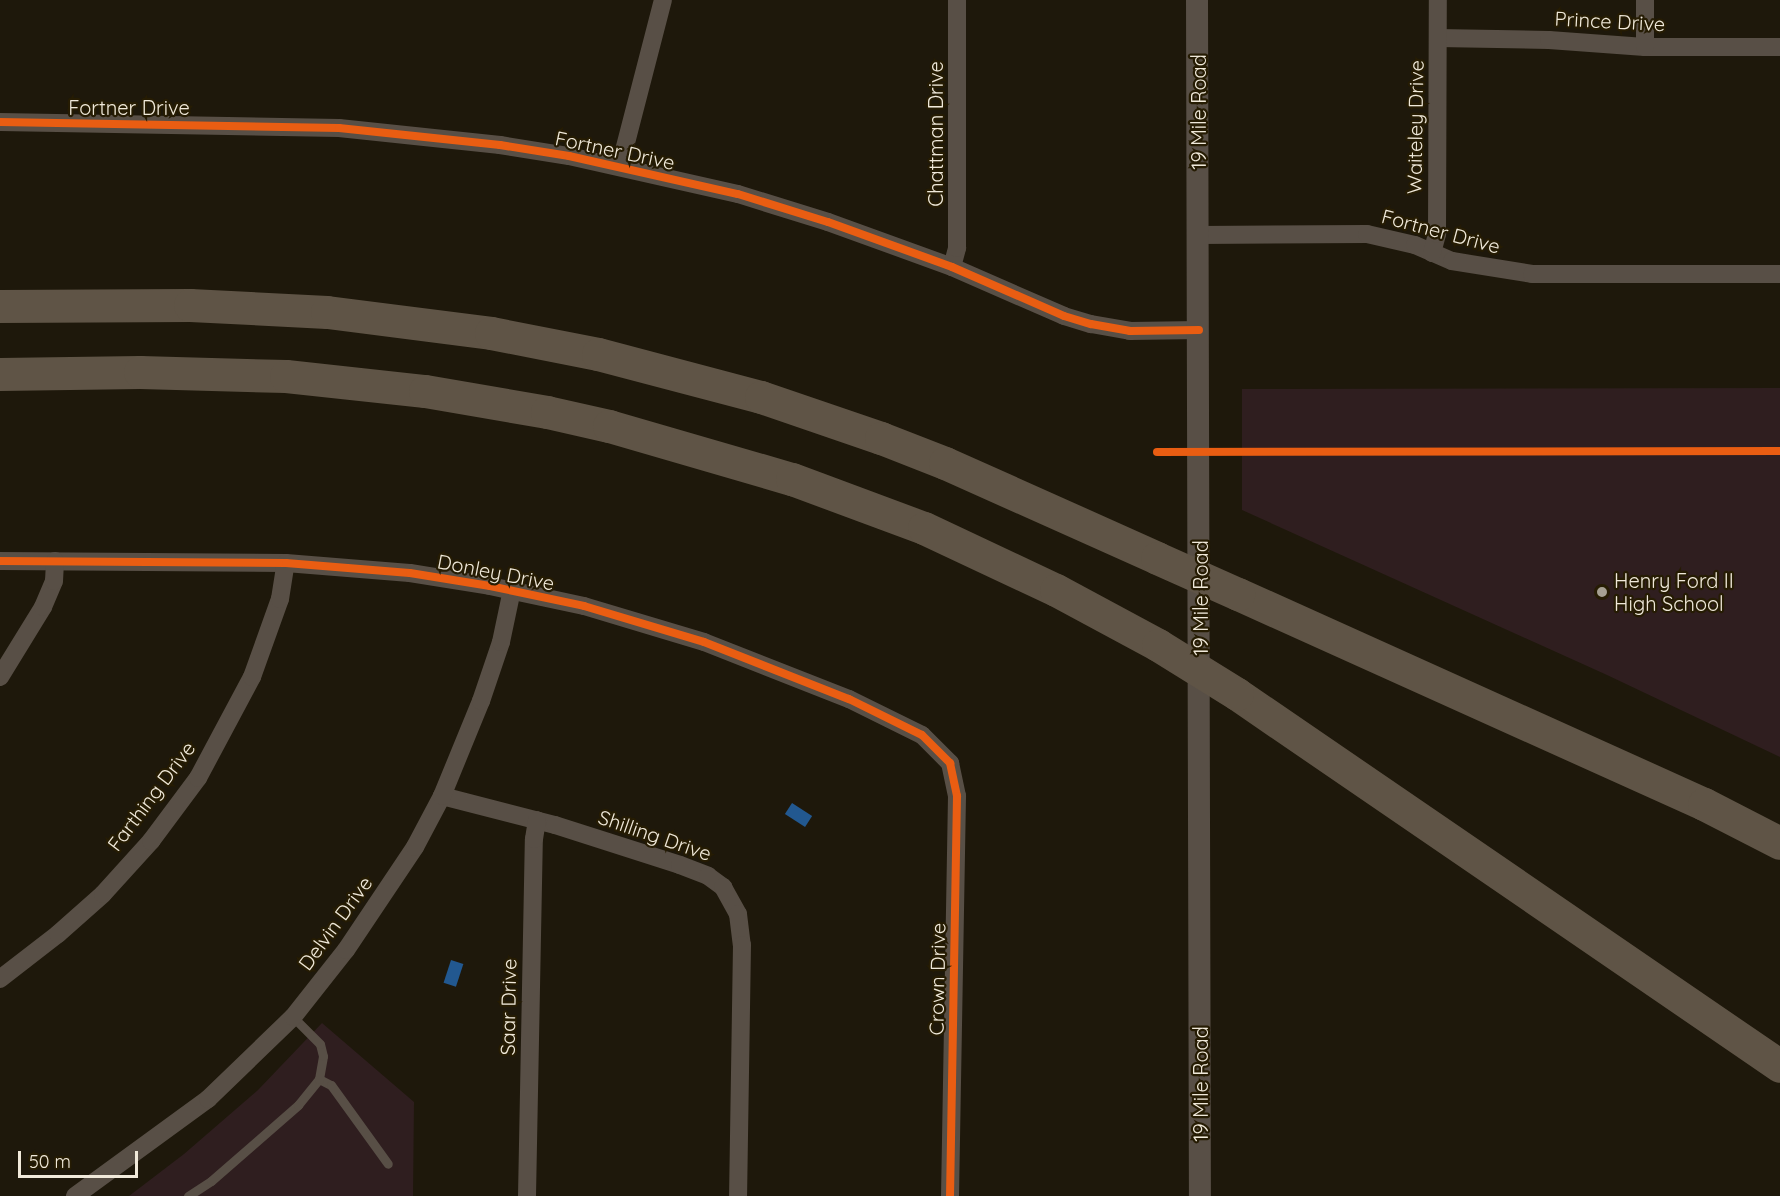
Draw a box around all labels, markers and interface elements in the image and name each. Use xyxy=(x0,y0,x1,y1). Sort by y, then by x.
street label: Prince Drive xyxy=(1554,6,1666,36)
street label: 19 Mile Road xyxy=(1186,54,1210,170)
street label: Waiteley Drive xyxy=(1402,60,1428,194)
street label: Chattman Drive xyxy=(923,61,947,207)
street label: Fortner Drive xyxy=(68,95,190,119)
street label: Fortner Drive xyxy=(553,126,677,174)
street label: Fortner Drive xyxy=(1379,204,1503,258)
street label: 19 Mile Road xyxy=(1188,540,1212,656)
street label: Donley Drive xyxy=(435,549,557,595)
place label: Henry Ford II High School xyxy=(1614,568,1734,615)
marker: Henry Ford II High School xyxy=(1595,585,1609,599)
street label: Farthing Drive xyxy=(102,737,200,855)
street label: Shilling Drive xyxy=(595,804,715,866)
street label: Delvin Drive xyxy=(293,871,377,975)
street label: Crown Drive xyxy=(924,922,950,1036)
street label: Saar Drive xyxy=(495,958,521,1056)
street label: 19 Mile Road xyxy=(1188,1026,1212,1142)
scale bar xyxy=(21,1139,141,1177)
text: 50 m xyxy=(29,1150,71,1173)

